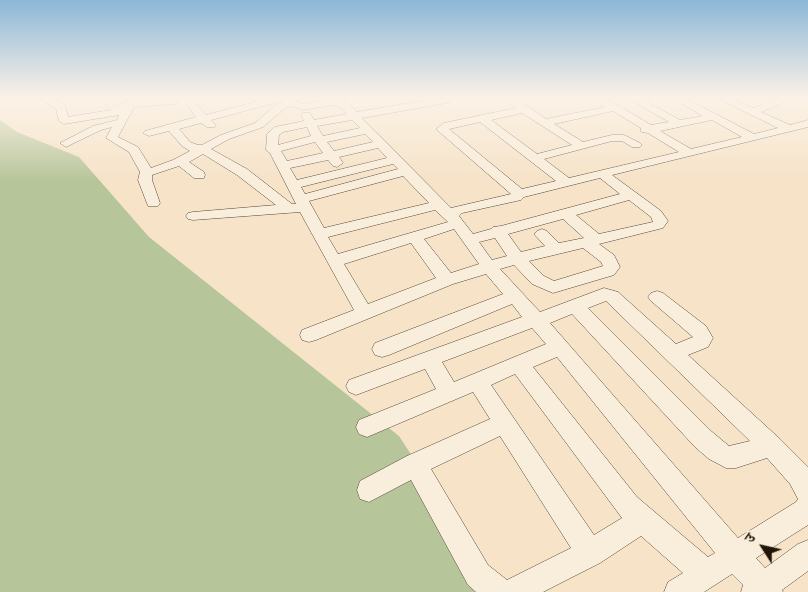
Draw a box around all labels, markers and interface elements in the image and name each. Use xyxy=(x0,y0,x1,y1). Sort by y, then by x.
north arrow xyxy=(738,522,788,572)
text: उ xyxy=(740,530,760,546)

